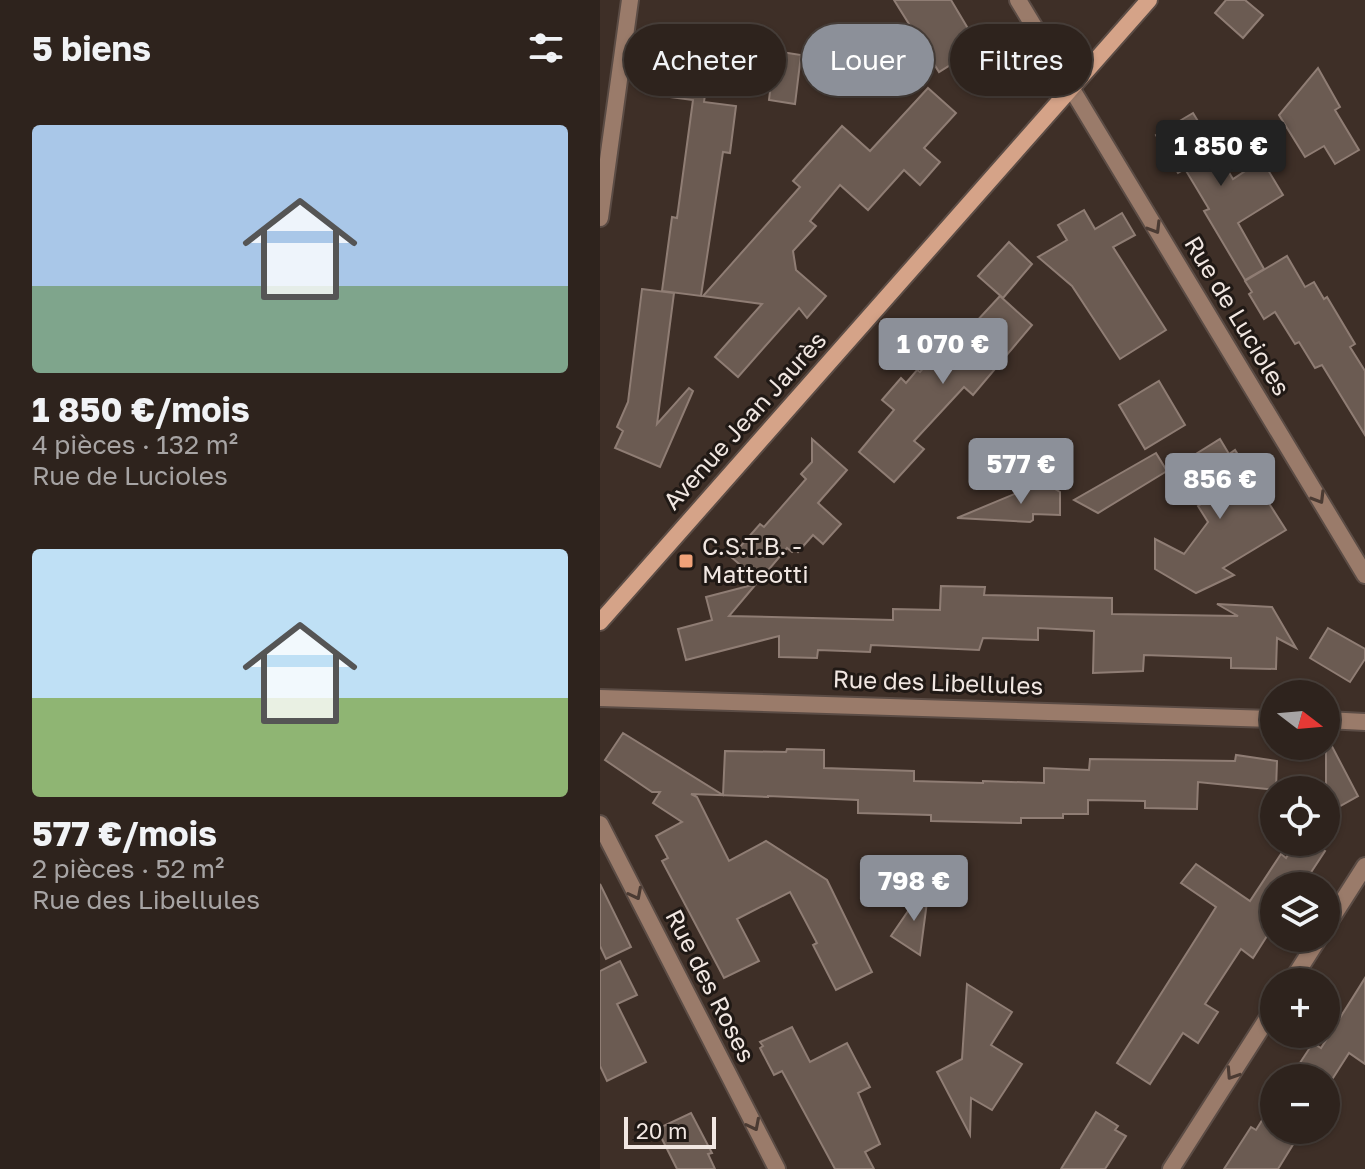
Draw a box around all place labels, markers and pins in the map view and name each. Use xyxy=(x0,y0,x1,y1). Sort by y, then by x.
pin: 1 850 € xyxy=(1147,120,1295,188)
pin: 1 070 € xyxy=(869,318,1017,386)
pin: 577 € xyxy=(965,438,1077,506)
pin: 856 € xyxy=(1164,453,1276,521)
place label: C.S.T.B. - Matteotti xyxy=(702,531,809,588)
marker: C.S.T.B. - Matteotti xyxy=(677,552,695,570)
pin: 798 € xyxy=(858,855,970,923)

